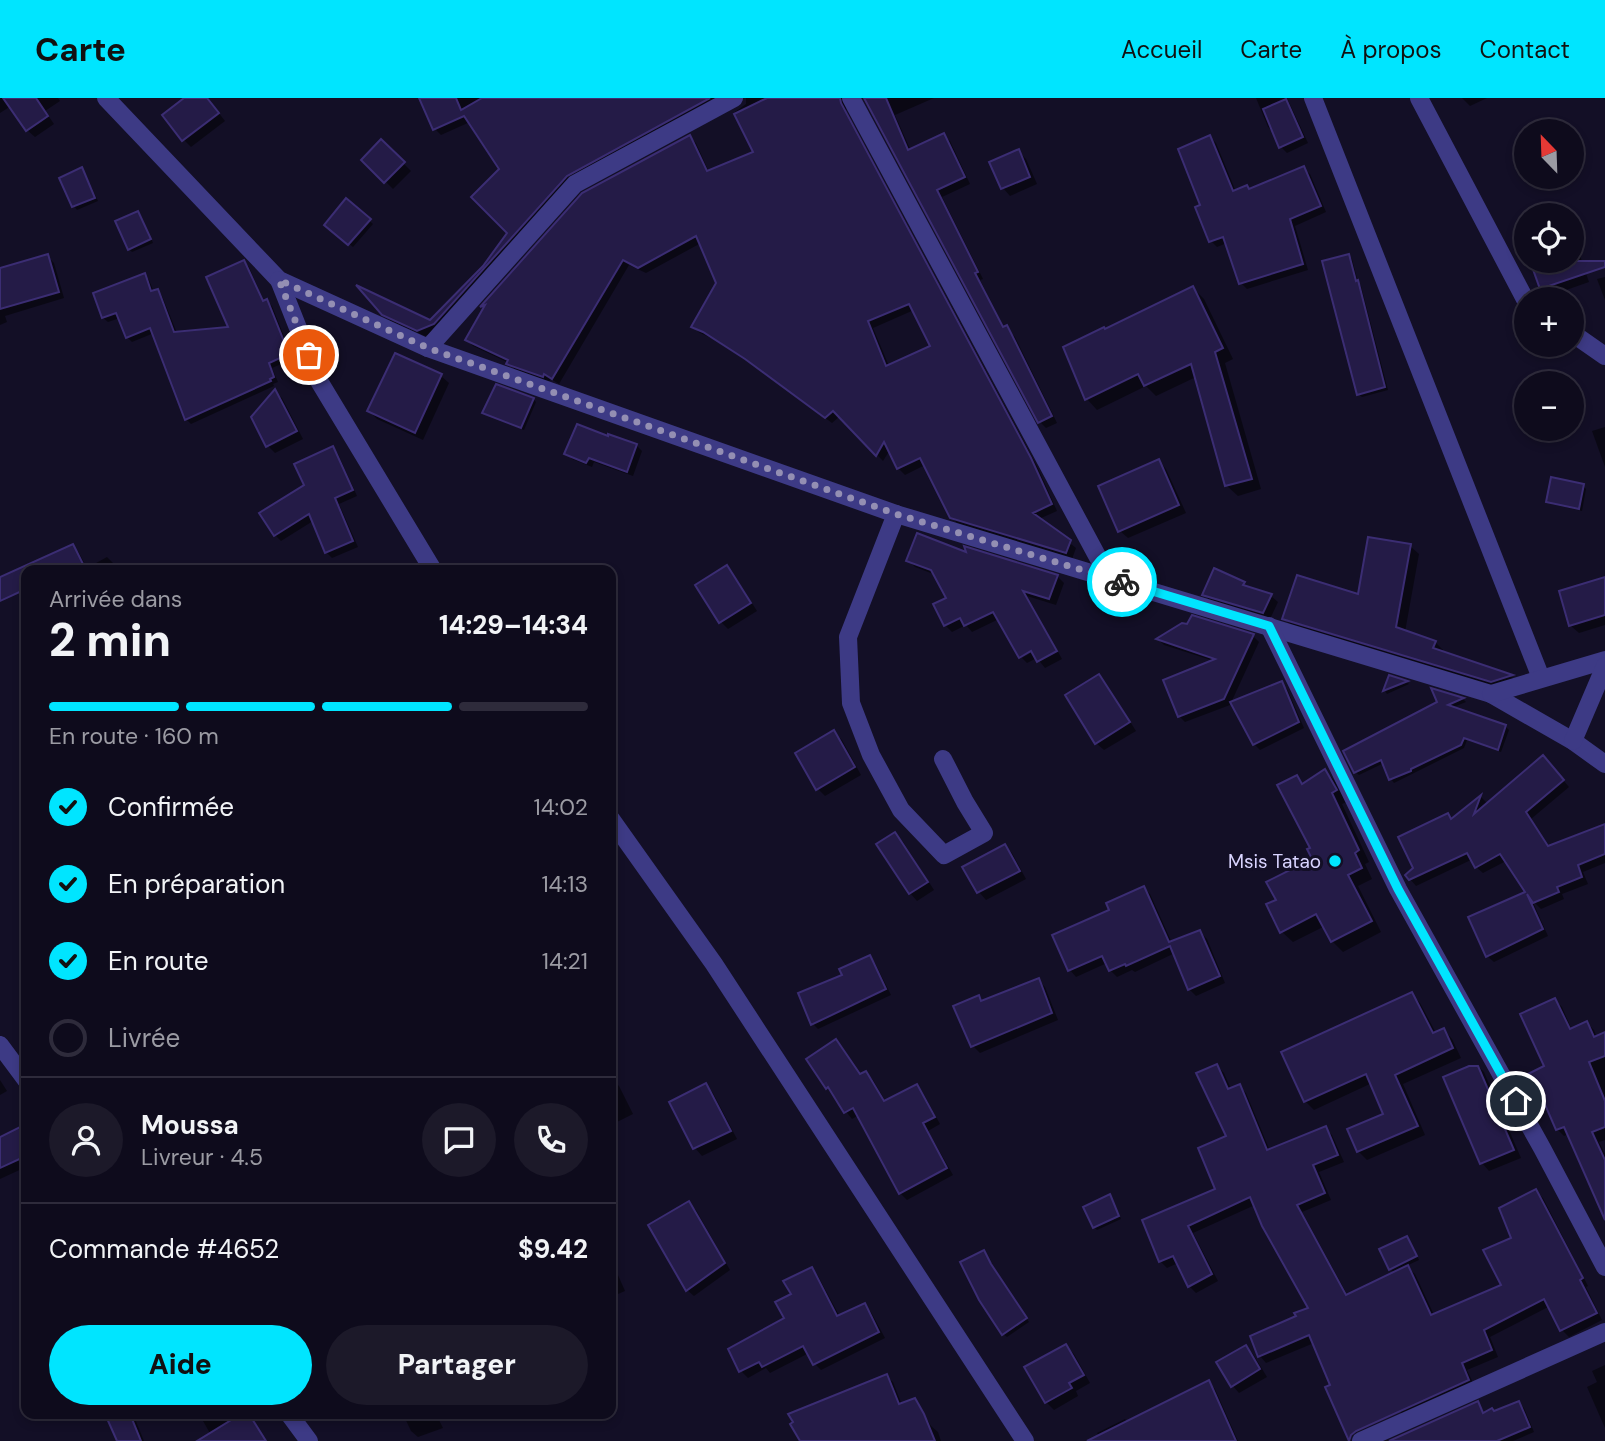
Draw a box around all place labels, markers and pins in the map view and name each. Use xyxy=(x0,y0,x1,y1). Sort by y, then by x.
pin xyxy=(279,325,339,385)
place label: Msis Tatao xyxy=(1228,849,1321,874)
marker: Msis Tatao xyxy=(1327,853,1343,869)
pin xyxy=(1486,1071,1546,1131)

